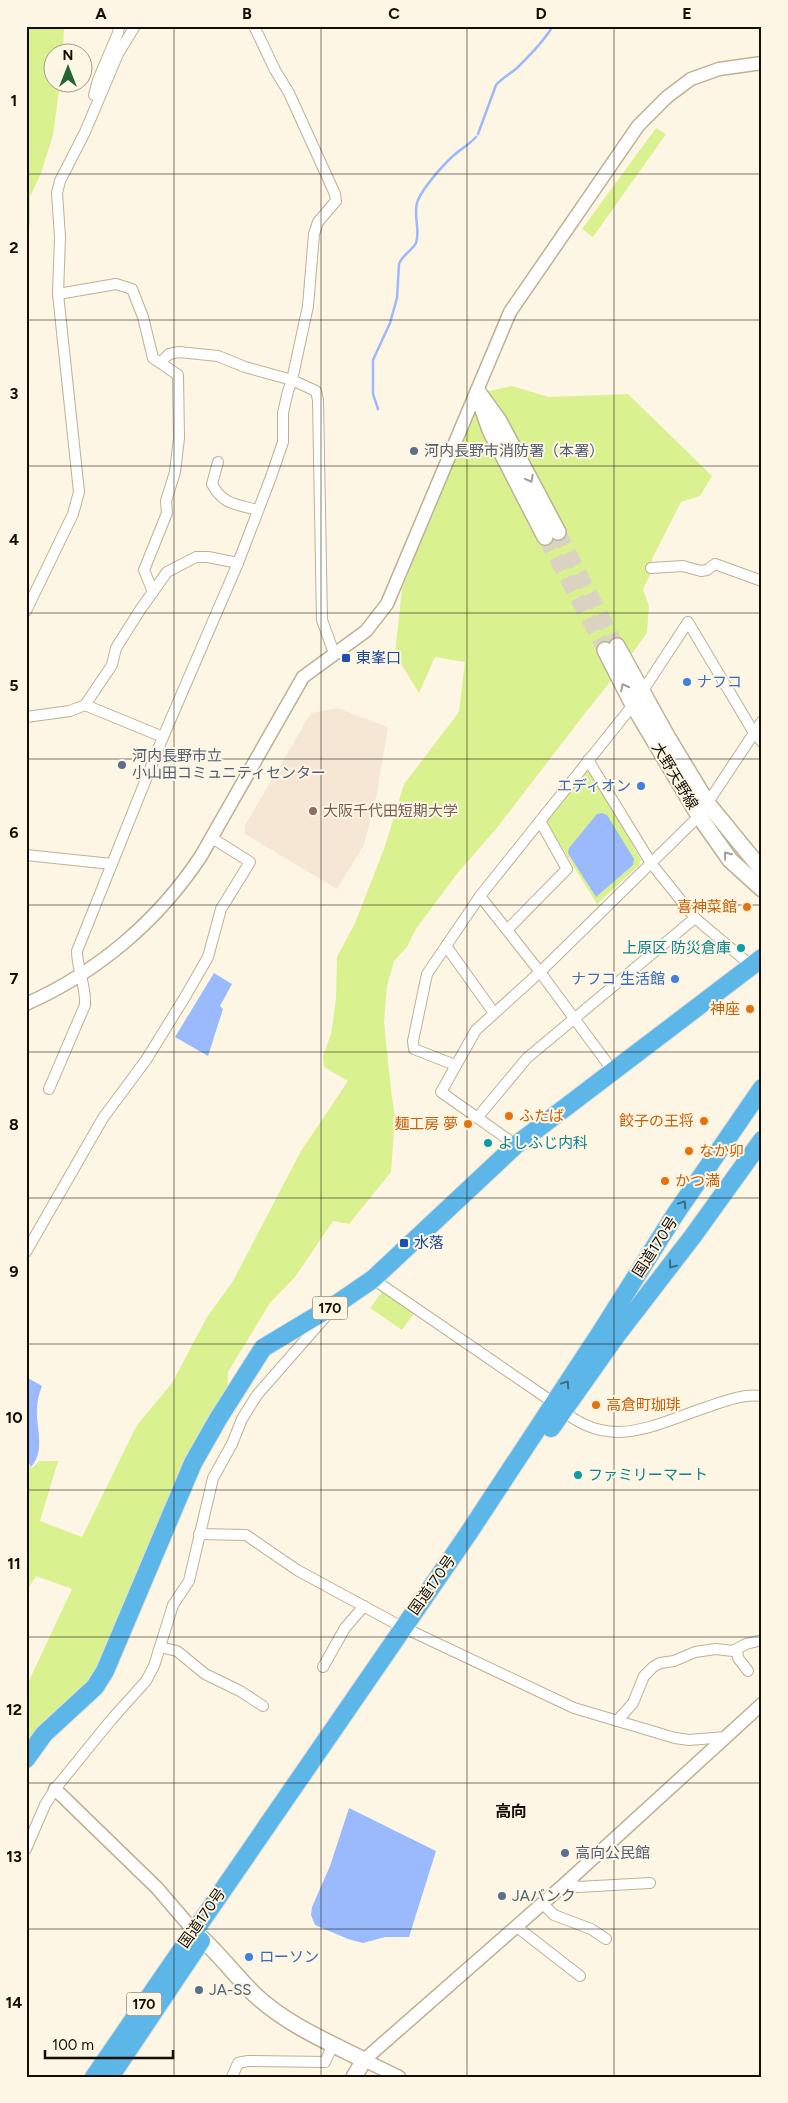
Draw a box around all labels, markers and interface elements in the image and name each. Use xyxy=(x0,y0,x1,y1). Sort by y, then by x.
text: A xyxy=(95,4,107,23)
text: B xyxy=(242,4,252,23)
text: C xyxy=(388,4,400,23)
text: D xyxy=(535,4,547,23)
text: E xyxy=(682,4,692,23)
north arrow xyxy=(42,42,92,92)
text: N xyxy=(63,47,73,64)
text: 1 xyxy=(11,91,17,110)
text: 2 xyxy=(9,238,19,257)
text: 3 xyxy=(10,384,19,403)
place label: 河内長野市消防署（本署） xyxy=(424,442,604,460)
marker: 河内長野市消防署（本署） xyxy=(408,445,420,457)
one-way arrow xyxy=(524,474,534,483)
text: 4 xyxy=(9,530,19,549)
place label: 東峯口 xyxy=(356,649,401,667)
marker: 東峯口 xyxy=(340,652,352,664)
place label: ナフコ xyxy=(697,673,742,691)
text: 5 xyxy=(9,676,19,695)
marker: ナフコ xyxy=(681,676,693,688)
one-way arrow xyxy=(620,683,630,692)
street label: 大野天野線 xyxy=(648,739,702,813)
place label: 河内長野市立 小山田コミュニティセンター xyxy=(132,747,326,782)
marker: 河内長野市立 小山田コミュニティセンター xyxy=(116,759,128,771)
place label: エディオン xyxy=(557,777,631,795)
marker: エディオン xyxy=(635,780,647,792)
place label: 大阪千代田短期大学 xyxy=(323,802,458,820)
marker: 大阪千代田短期大学 xyxy=(307,805,319,817)
text: 6 xyxy=(9,823,19,842)
one-way arrow xyxy=(724,851,733,861)
place label: 喜神菜館 xyxy=(677,898,737,916)
marker: 喜神菜館 xyxy=(741,901,753,913)
place label: 上原区 防災倉庫 xyxy=(622,939,731,957)
marker: 上原区 防災倉庫 xyxy=(735,942,747,954)
text: 7 xyxy=(10,969,19,988)
place label: ナフコ 生活館 xyxy=(571,970,665,988)
marker: ナフコ 生活館 xyxy=(669,973,681,985)
place label: 神座 xyxy=(710,1000,740,1018)
marker: 神座 xyxy=(744,1003,756,1015)
place label: ふたば xyxy=(519,1107,564,1125)
marker: ふたば xyxy=(503,1110,515,1122)
place label: 餃子の王将 xyxy=(619,1112,694,1130)
text: 8 xyxy=(9,1115,19,1134)
place label: 麺工房 夢 xyxy=(394,1115,458,1133)
marker: 餃子の王将 xyxy=(698,1115,710,1127)
marker: 麺工房 夢 xyxy=(462,1118,474,1130)
place label: よしふじ内科 xyxy=(498,1134,588,1152)
marker: よしふじ内科 xyxy=(482,1137,494,1149)
place label: なか卯 xyxy=(699,1142,744,1160)
marker: なか卯 xyxy=(683,1145,695,1157)
place label: かつ満 xyxy=(675,1172,720,1190)
marker: かつ満 xyxy=(659,1175,671,1187)
one-way arrow xyxy=(677,1200,686,1209)
street label: 国道170号 xyxy=(629,1213,681,1281)
place label: 水落 xyxy=(414,1234,444,1252)
marker: 水落 xyxy=(398,1237,410,1249)
one-way arrow xyxy=(669,1259,678,1269)
text: 9 xyxy=(9,1262,19,1281)
road number: 170 xyxy=(312,1296,348,1320)
one-way arrow xyxy=(560,1381,569,1390)
place label: 高倉町珈琲 xyxy=(606,1396,681,1414)
marker: 高倉町珈琲 xyxy=(590,1399,602,1411)
text: 10 xyxy=(5,1408,23,1427)
place label: ファミリーマート xyxy=(588,1466,708,1484)
marker: ファミリーマート xyxy=(572,1469,584,1481)
street label: 国道170号 xyxy=(405,1552,459,1618)
text: 11 xyxy=(7,1554,21,1573)
text: 12 xyxy=(6,1700,22,1719)
district label: 高向 xyxy=(495,1802,527,1821)
place label: 高向公民館 xyxy=(575,1844,650,1862)
text: 13 xyxy=(6,1847,22,1866)
marker: 高向公民館 xyxy=(559,1847,571,1859)
street label: 国道170号 xyxy=(175,1885,229,1951)
place label: JAバンク xyxy=(512,1887,576,1905)
marker: JAバンク xyxy=(496,1890,508,1902)
place label: ローソン xyxy=(259,1948,319,1966)
marker: ローソン xyxy=(243,1951,255,1963)
place label: JA-SS xyxy=(209,1981,252,1999)
marker: JA-SS xyxy=(193,1984,205,1996)
road number: 170 xyxy=(126,1992,162,2016)
text: 14 xyxy=(6,1993,22,2012)
scale bar xyxy=(45,2028,172,2060)
text: 100 m xyxy=(52,2036,94,2054)

